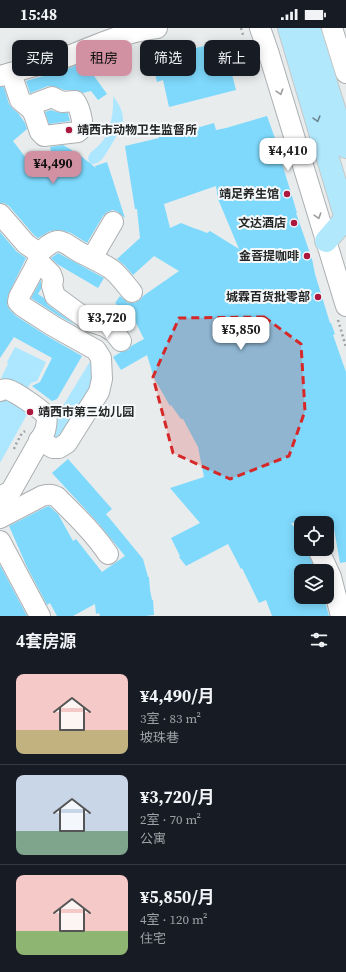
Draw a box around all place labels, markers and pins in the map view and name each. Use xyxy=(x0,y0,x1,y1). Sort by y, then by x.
place label: 靖西市动物卫生监督所 xyxy=(77,122,197,138)
marker: 靖西市动物卫生监督所 xyxy=(64,125,74,135)
pin: ¥4,410 xyxy=(255,138,321,172)
pin: ¥4,490 xyxy=(20,151,86,185)
place label: 靖足养生馆 xyxy=(219,186,279,202)
marker: 靖足养生馆 xyxy=(282,189,292,199)
place label: 文达酒店 xyxy=(238,215,286,231)
marker: 文达酒店 xyxy=(289,218,299,228)
place label: 金菩提咖啡 xyxy=(239,248,299,264)
marker: 金菩提咖啡 xyxy=(302,251,312,261)
place label: 城霖百货批零部 xyxy=(226,289,310,305)
marker: 城霖百货批零部 xyxy=(313,292,323,302)
pin: ¥3,720 xyxy=(74,305,140,339)
pin: ¥5,850 xyxy=(208,317,274,351)
place label: 靖西市第三幼儿园 xyxy=(38,404,134,420)
marker: 靖西市第三幼儿园 xyxy=(25,407,35,417)

